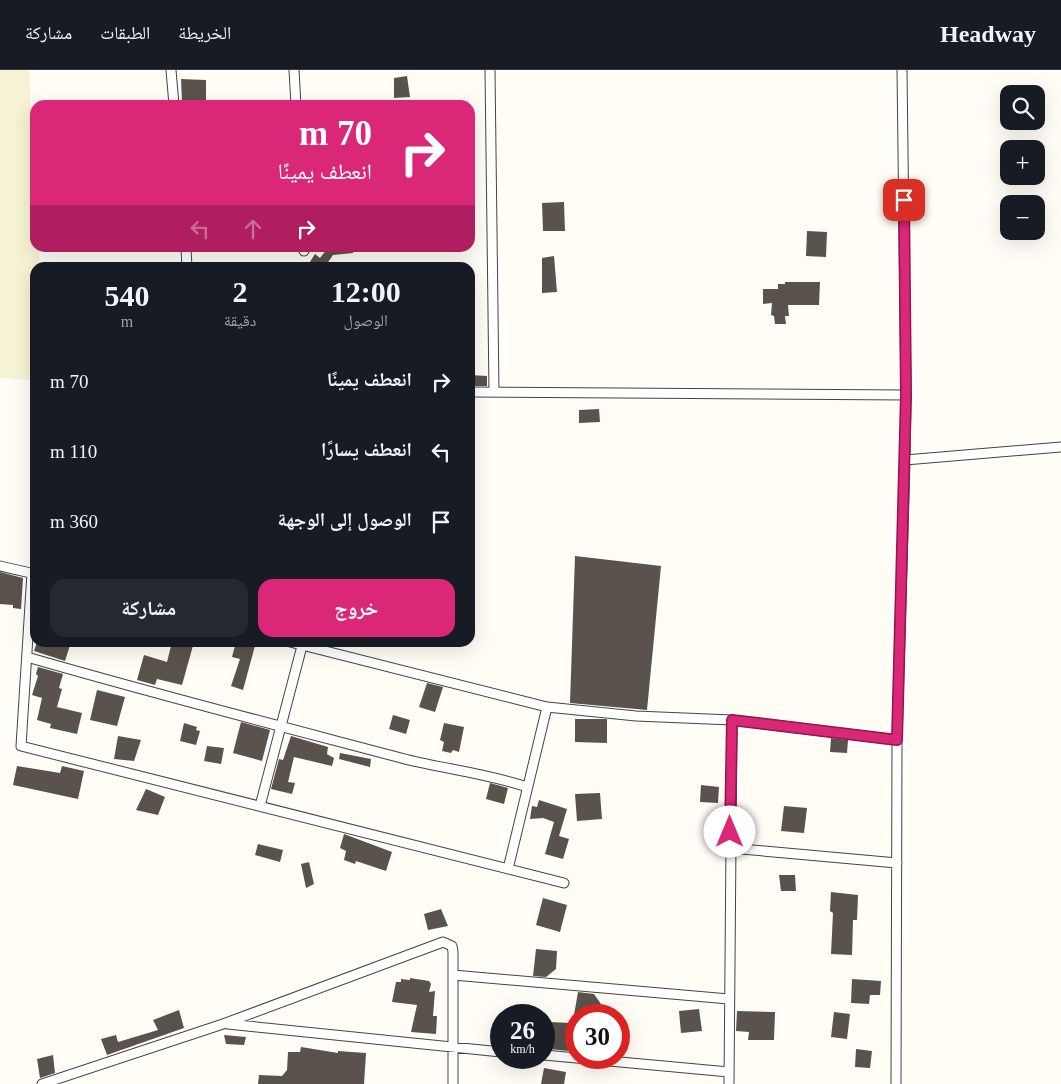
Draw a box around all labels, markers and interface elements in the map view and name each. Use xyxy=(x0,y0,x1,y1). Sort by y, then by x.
text: Headway xyxy=(940,21,1036,47)
text: مشاركة xyxy=(25,23,72,43)
text: الطبقات xyxy=(100,23,150,43)
text: الخريطة xyxy=(178,23,231,43)
map controls xyxy=(1000,85,1045,240)
button: search xyxy=(1000,85,1045,130)
text: 70 m xyxy=(299,114,372,153)
icon: right xyxy=(390,120,455,185)
button: + xyxy=(1000,140,1045,185)
text: انعطف يمينًا xyxy=(278,159,372,184)
pin xyxy=(883,179,925,221)
icon: arrive xyxy=(890,186,918,214)
button: − xyxy=(1000,195,1045,240)
icon: left xyxy=(186,215,214,243)
icon: ahead xyxy=(239,215,267,243)
icon: right xyxy=(292,215,320,243)
text: 2 xyxy=(233,275,248,308)
text: 12:00 xyxy=(331,275,401,308)
text: 540 xyxy=(104,279,149,312)
text: دقيقة xyxy=(224,312,256,329)
text: الوصول xyxy=(344,312,388,329)
text: m xyxy=(121,313,133,330)
icon: right xyxy=(427,368,455,396)
text: انعطف يمينًا xyxy=(327,369,412,390)
text: 70 m xyxy=(50,371,89,392)
icon: left xyxy=(427,438,455,466)
text: انعطف يسارًا xyxy=(321,439,412,460)
text: 110 m xyxy=(50,441,97,462)
icon: arrive xyxy=(427,508,455,536)
text: الوصول إلى الوجهة xyxy=(278,509,412,530)
text: 360 m xyxy=(50,511,98,532)
button: مشاركة xyxy=(50,579,248,637)
button: خروج xyxy=(258,579,455,637)
position arrow xyxy=(703,805,755,857)
speed limit sign: 30 xyxy=(565,1004,630,1069)
text: 26 xyxy=(510,1017,535,1044)
text: km/h xyxy=(510,1042,535,1056)

